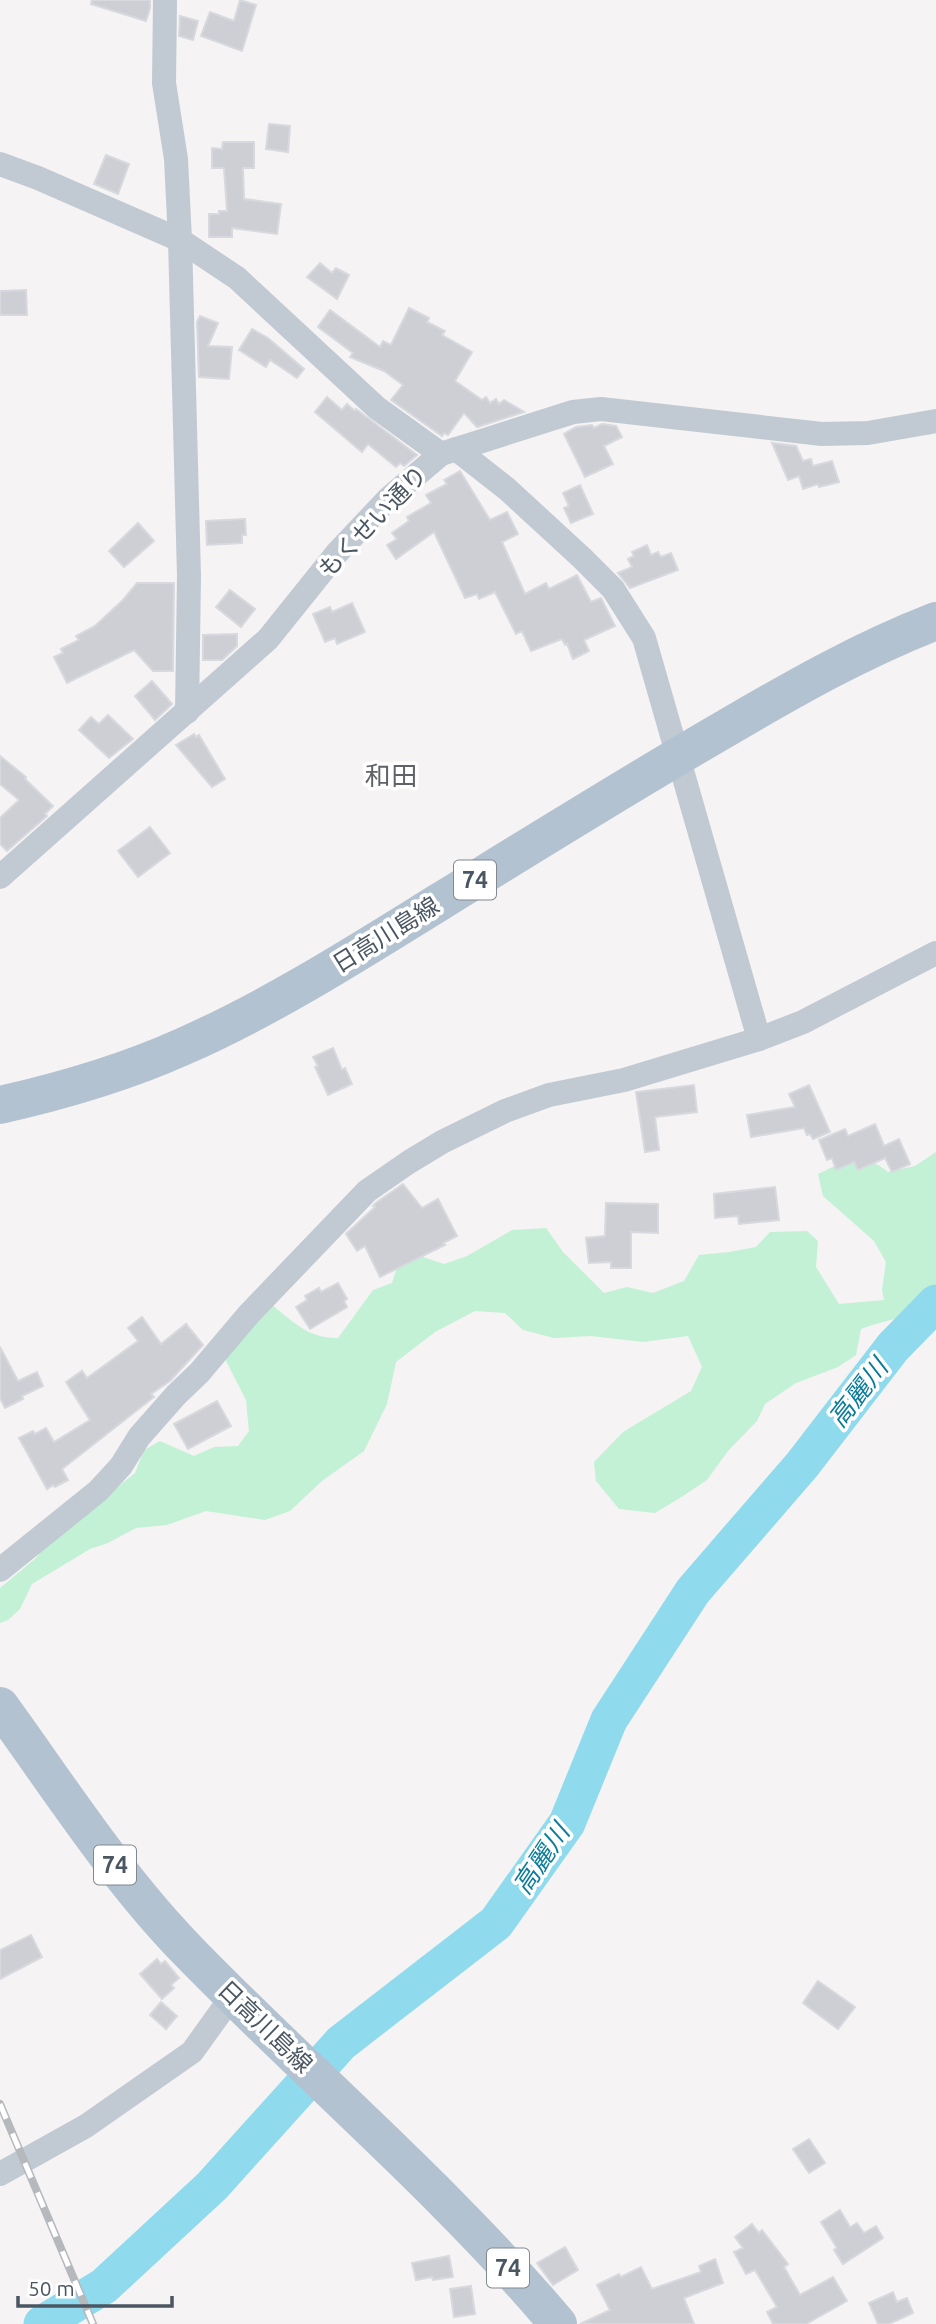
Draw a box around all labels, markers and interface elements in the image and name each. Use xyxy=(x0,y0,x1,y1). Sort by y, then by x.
street label: もくせい通り xyxy=(313,460,432,583)
district label: 和田 xyxy=(365,761,417,790)
road number: 74 xyxy=(454,860,496,900)
street label: 日高川島線 xyxy=(328,891,444,978)
water label: 高麗川 xyxy=(822,1351,895,1432)
water label: 高麗川 xyxy=(507,1816,576,1899)
road number: 74 xyxy=(94,1846,136,1884)
street label: 日高川島線 xyxy=(213,1975,318,2078)
road number: 74 xyxy=(487,2248,529,2288)
scale bar xyxy=(18,2264,172,2308)
text: 50 m xyxy=(28,2276,75,2300)

